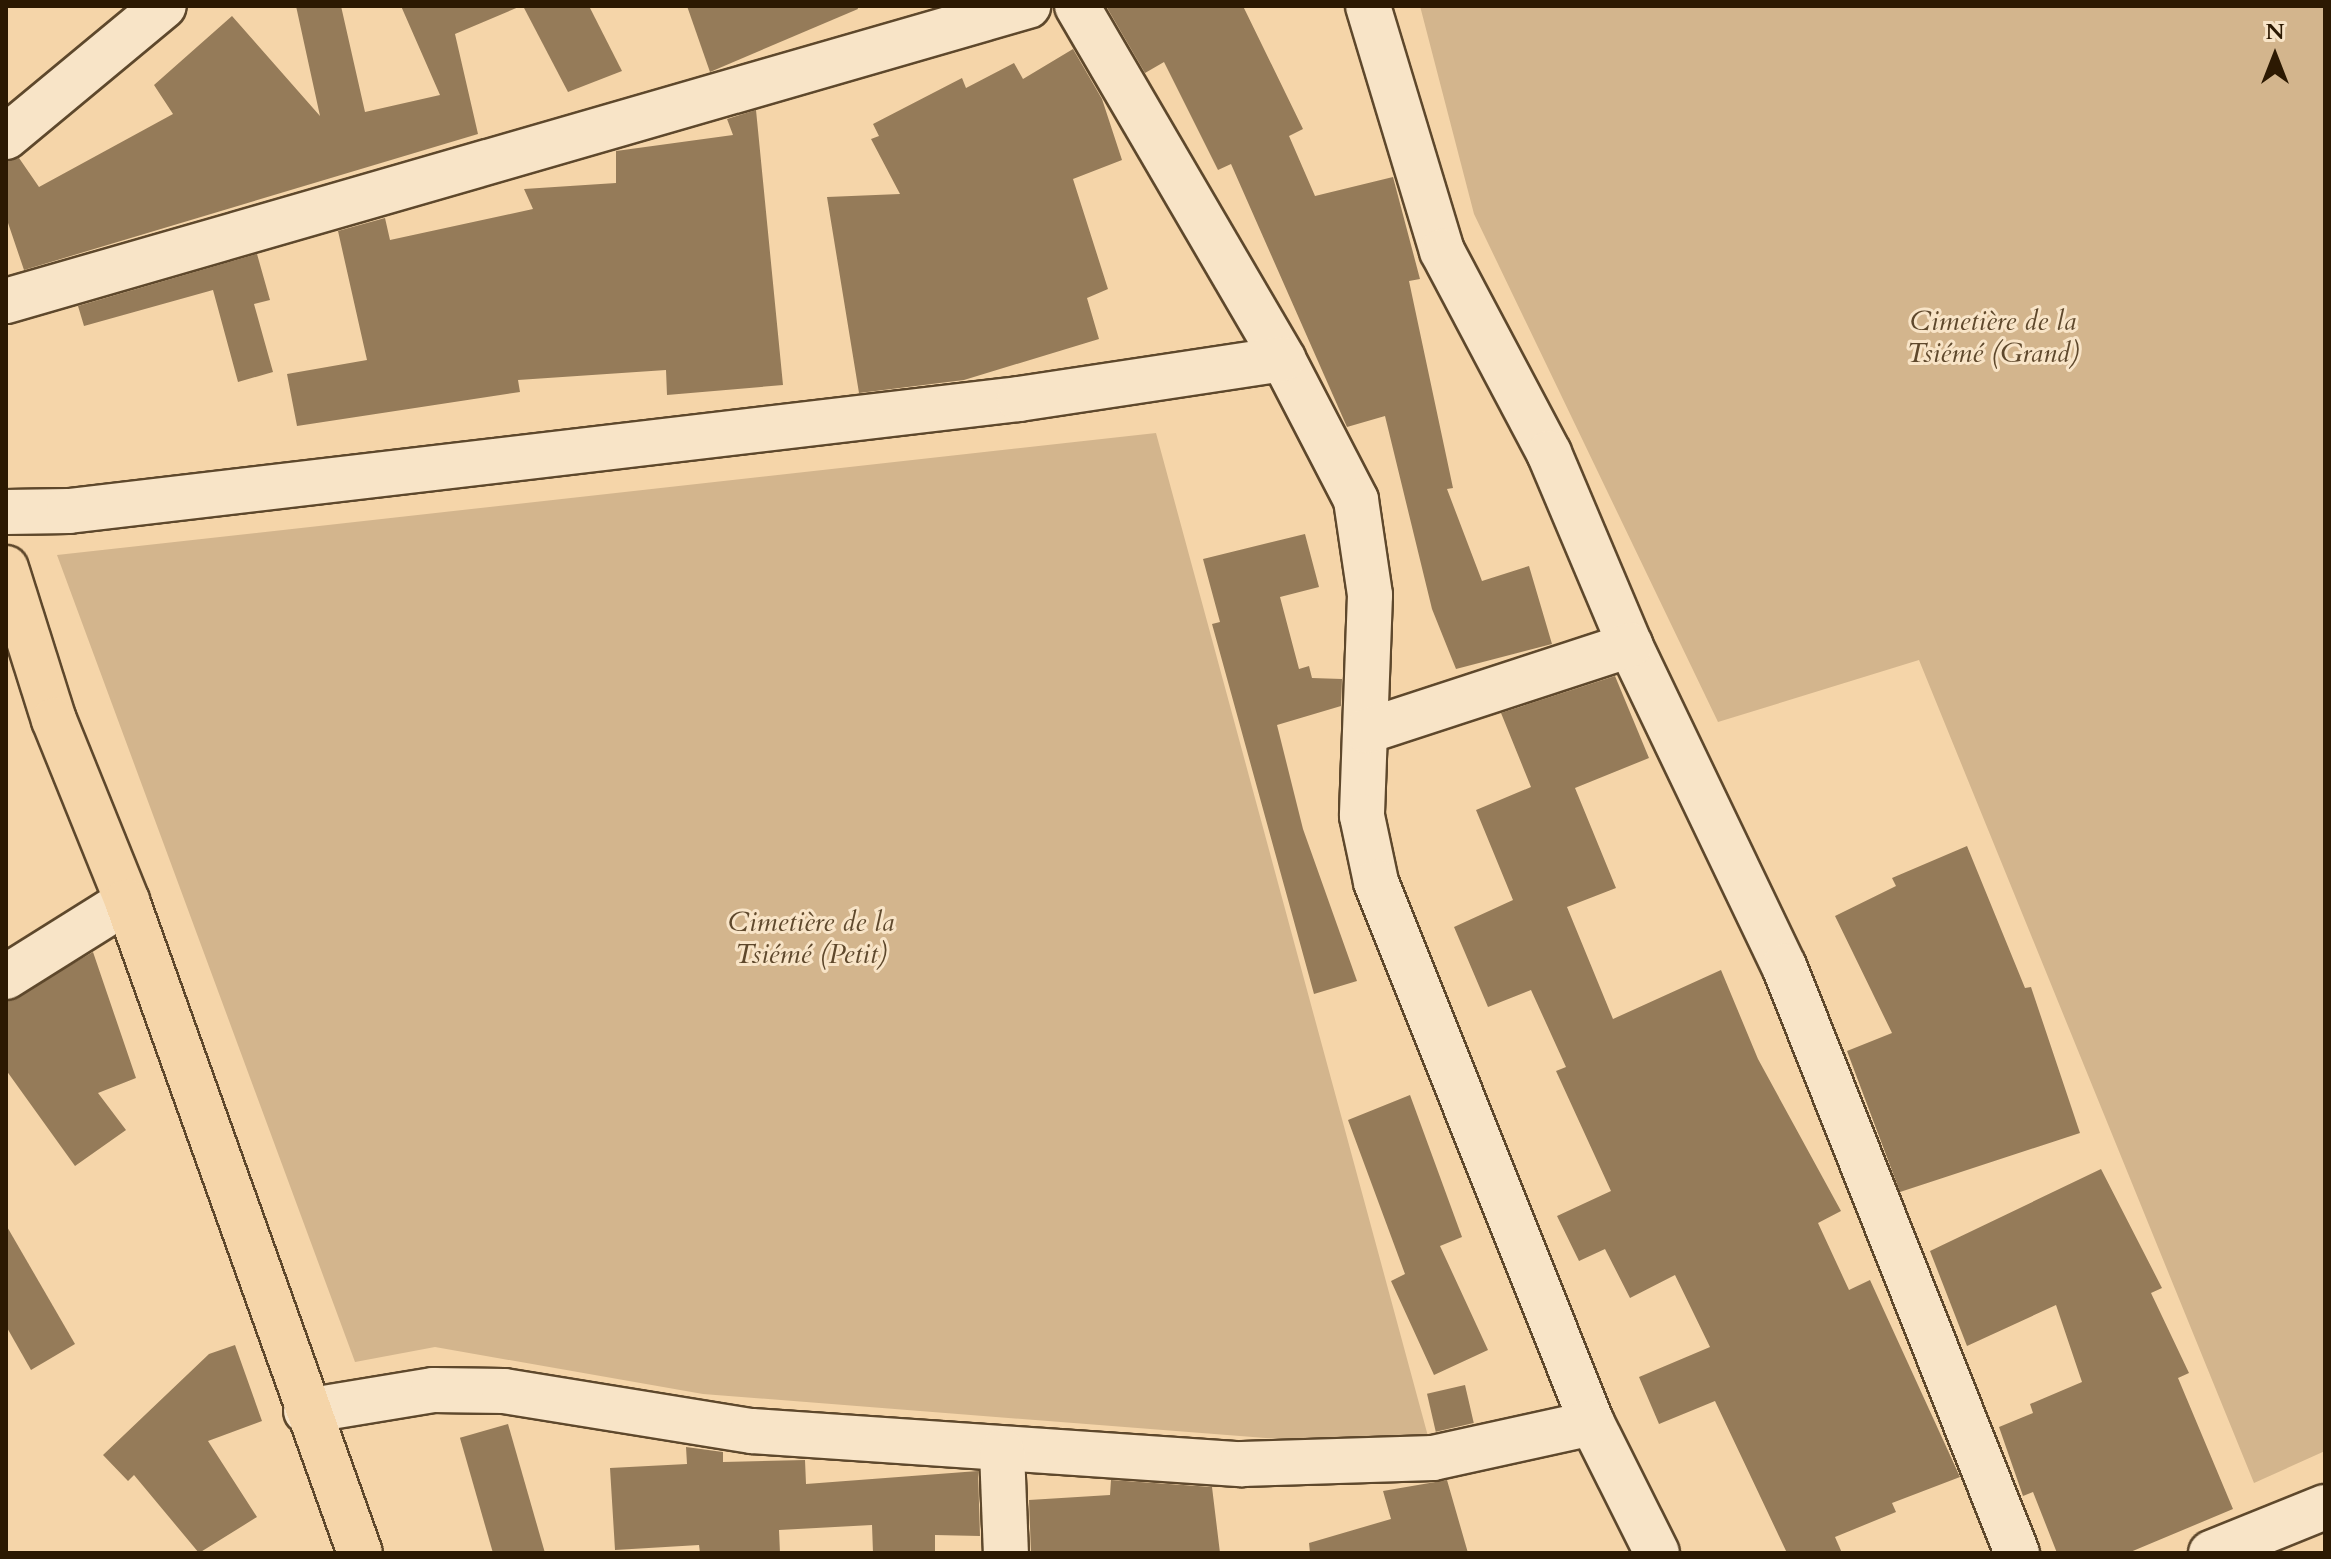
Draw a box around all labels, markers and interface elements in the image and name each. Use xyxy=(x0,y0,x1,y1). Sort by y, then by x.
north arrow xyxy=(2235,16,2315,96)
text: N xyxy=(2265,17,2285,47)
park label: Cimetière de la Tsiémé (Grand) xyxy=(1907,304,2079,370)
park label: Cimetière de la Tsiémé (Petit) xyxy=(728,905,894,971)

